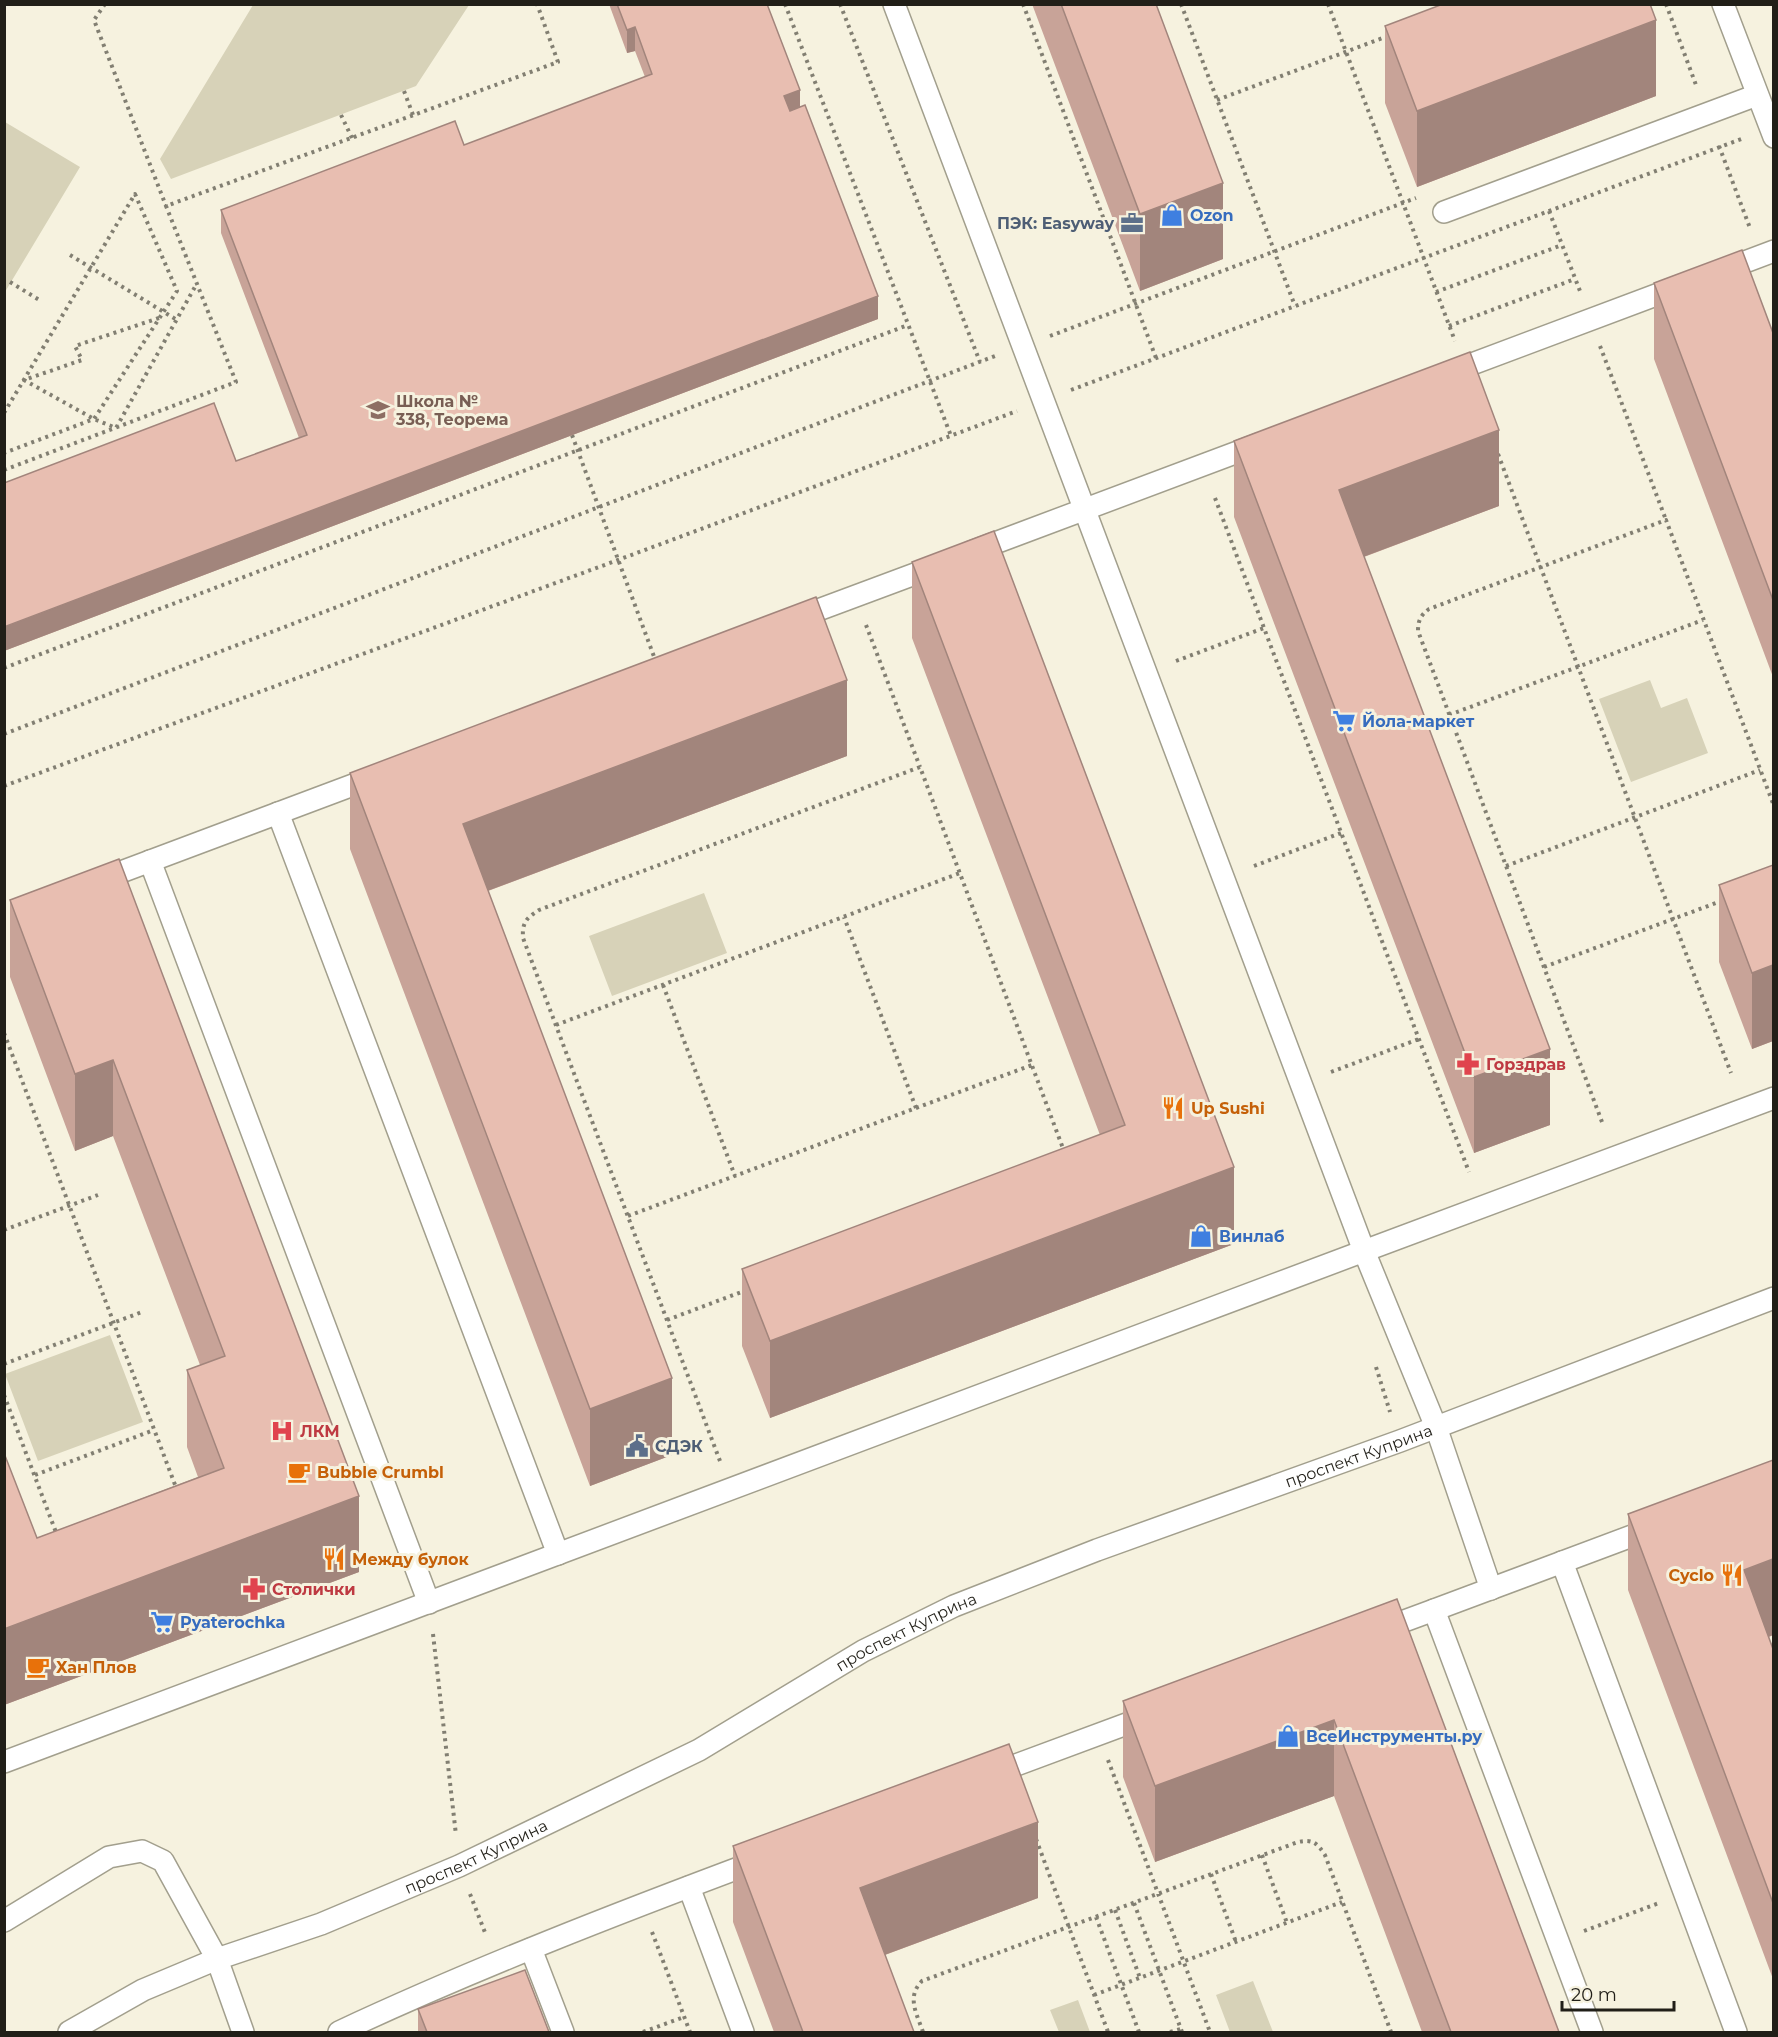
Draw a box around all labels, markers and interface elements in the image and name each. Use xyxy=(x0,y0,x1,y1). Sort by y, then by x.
shop icon: Ozon xyxy=(1159,202,1185,228)
place label: Ozon xyxy=(1190,206,1234,225)
office icon: ПЭК: Easyway xyxy=(1119,210,1145,236)
place label: ПЭК: Easyway xyxy=(997,214,1114,233)
place label: Школа № 338, Теорема xyxy=(395,392,508,429)
school or university icon: Школа № 338, Теорема xyxy=(365,397,391,423)
supermarket icon: Йола-маркет xyxy=(1331,708,1357,734)
place label: Йола-маркет xyxy=(1362,711,1475,731)
pharmacy icon: Горздрав xyxy=(1455,1051,1481,1077)
place label: Горздрав xyxy=(1486,1055,1566,1074)
restaurant icon: Up Sushi xyxy=(1160,1095,1186,1121)
place label: Up Sushi xyxy=(1191,1099,1265,1118)
shop icon: Винлаб xyxy=(1188,1223,1214,1249)
place label: Винлаб xyxy=(1219,1227,1285,1246)
hospital icon: ЛКМ xyxy=(269,1418,295,1444)
street label: проспект Куприна xyxy=(1282,1420,1435,1491)
place label: ЛКМ xyxy=(300,1422,340,1441)
public building icon: СДЭК xyxy=(624,1433,650,1459)
place label: СДЭК xyxy=(655,1437,703,1456)
cafe icon: Bubble Crumbl xyxy=(286,1459,312,1485)
place label: Bubble Crumbl xyxy=(317,1463,444,1482)
restaurant icon: Между булок xyxy=(321,1546,347,1572)
place label: Между булок xyxy=(352,1550,469,1569)
restaurant icon: Cyclo xyxy=(1719,1562,1745,1588)
place label: Cyclo xyxy=(1668,1566,1714,1585)
pharmacy icon: Столички xyxy=(241,1576,267,1602)
place label: Столички xyxy=(272,1580,356,1599)
street label: проспект Куприна xyxy=(832,1589,979,1675)
supermarket icon: Pyaterochka xyxy=(149,1609,175,1635)
place label: Pyaterochka xyxy=(180,1613,285,1632)
cafe icon: Хан Плов xyxy=(25,1654,51,1680)
place label: Хан Плов xyxy=(56,1658,137,1677)
shop icon: ВсеИнструменты.ру xyxy=(1275,1723,1301,1749)
place label: ВсеИнструменты.ру xyxy=(1306,1727,1482,1746)
street label: проспект Куприна xyxy=(401,1815,550,1897)
scale bar xyxy=(1562,1974,1674,2012)
text: 20 m xyxy=(1571,1984,1617,2006)

